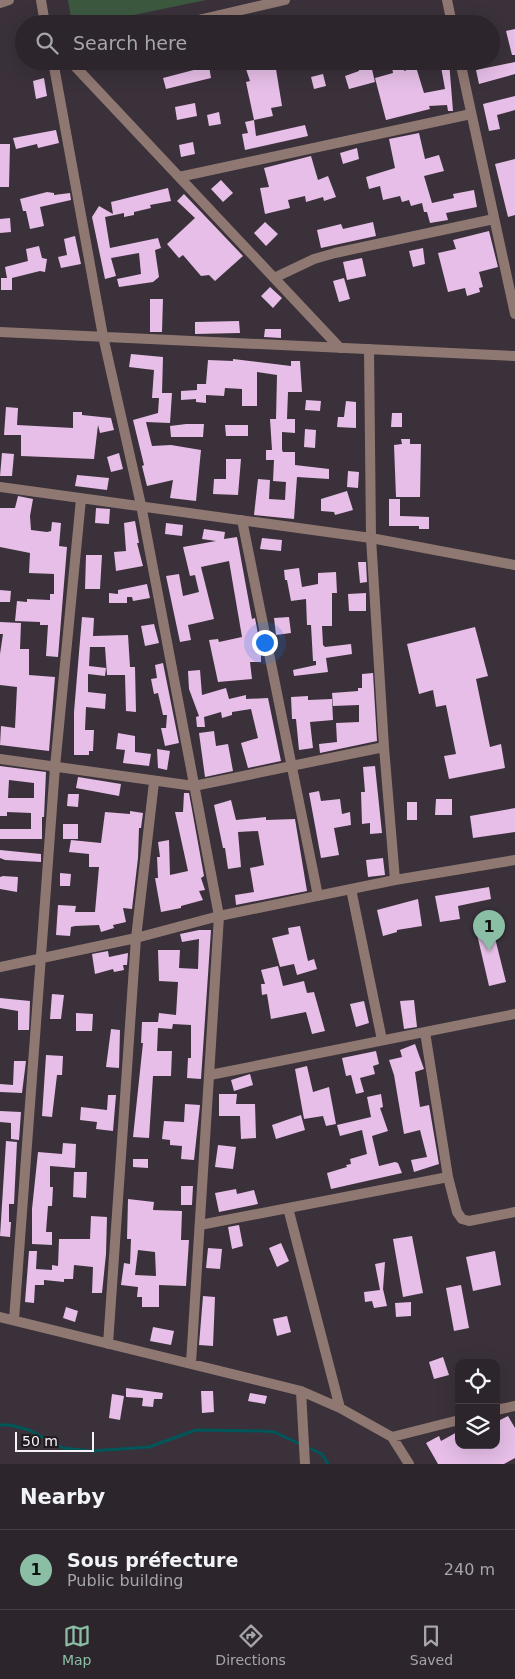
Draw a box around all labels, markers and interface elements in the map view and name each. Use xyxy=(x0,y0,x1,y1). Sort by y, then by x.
search box xyxy=(15,15,500,70)
icon: search xyxy=(33,29,61,57)
text: Search here xyxy=(73,32,187,54)
your location xyxy=(252,630,278,656)
pin: 1 xyxy=(473,910,505,951)
map controls xyxy=(455,1359,500,1449)
button: locate xyxy=(455,1359,500,1404)
button: layers xyxy=(455,1404,500,1449)
scale bar xyxy=(15,1429,94,1452)
text: 50 m xyxy=(22,1433,58,1449)
text: Nearby xyxy=(20,1485,105,1509)
text: Sous préfecture xyxy=(67,1549,238,1571)
text: 1 xyxy=(30,1560,42,1579)
text: 240 m xyxy=(444,1560,495,1579)
text: Public building xyxy=(67,1571,184,1590)
tab: Map xyxy=(62,1622,91,1668)
tab: Directions xyxy=(215,1622,286,1668)
tab: Saved xyxy=(410,1622,453,1668)

